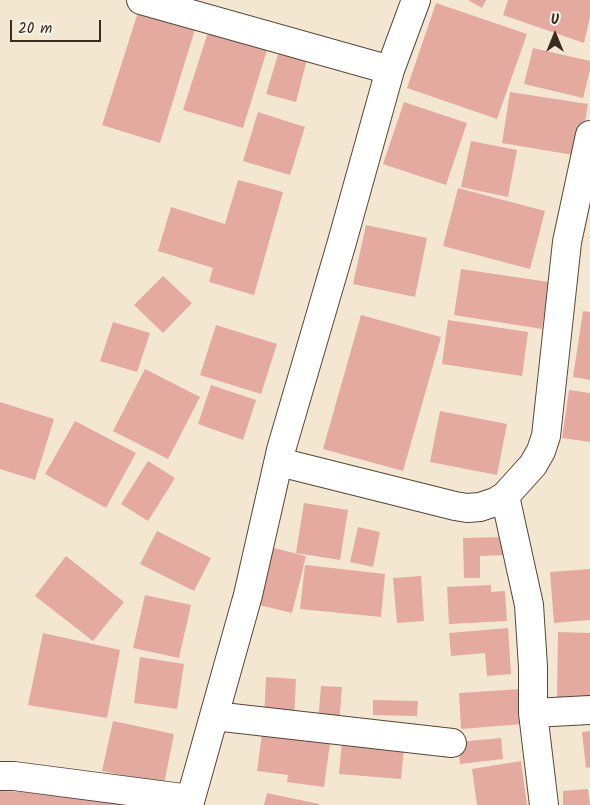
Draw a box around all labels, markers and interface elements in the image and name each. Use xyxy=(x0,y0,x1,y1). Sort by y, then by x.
text: U xyxy=(551,9,559,31)
scale bar xyxy=(12,10,104,42)
north arrow xyxy=(530,10,580,60)
text: 20 m xyxy=(18,17,52,41)

